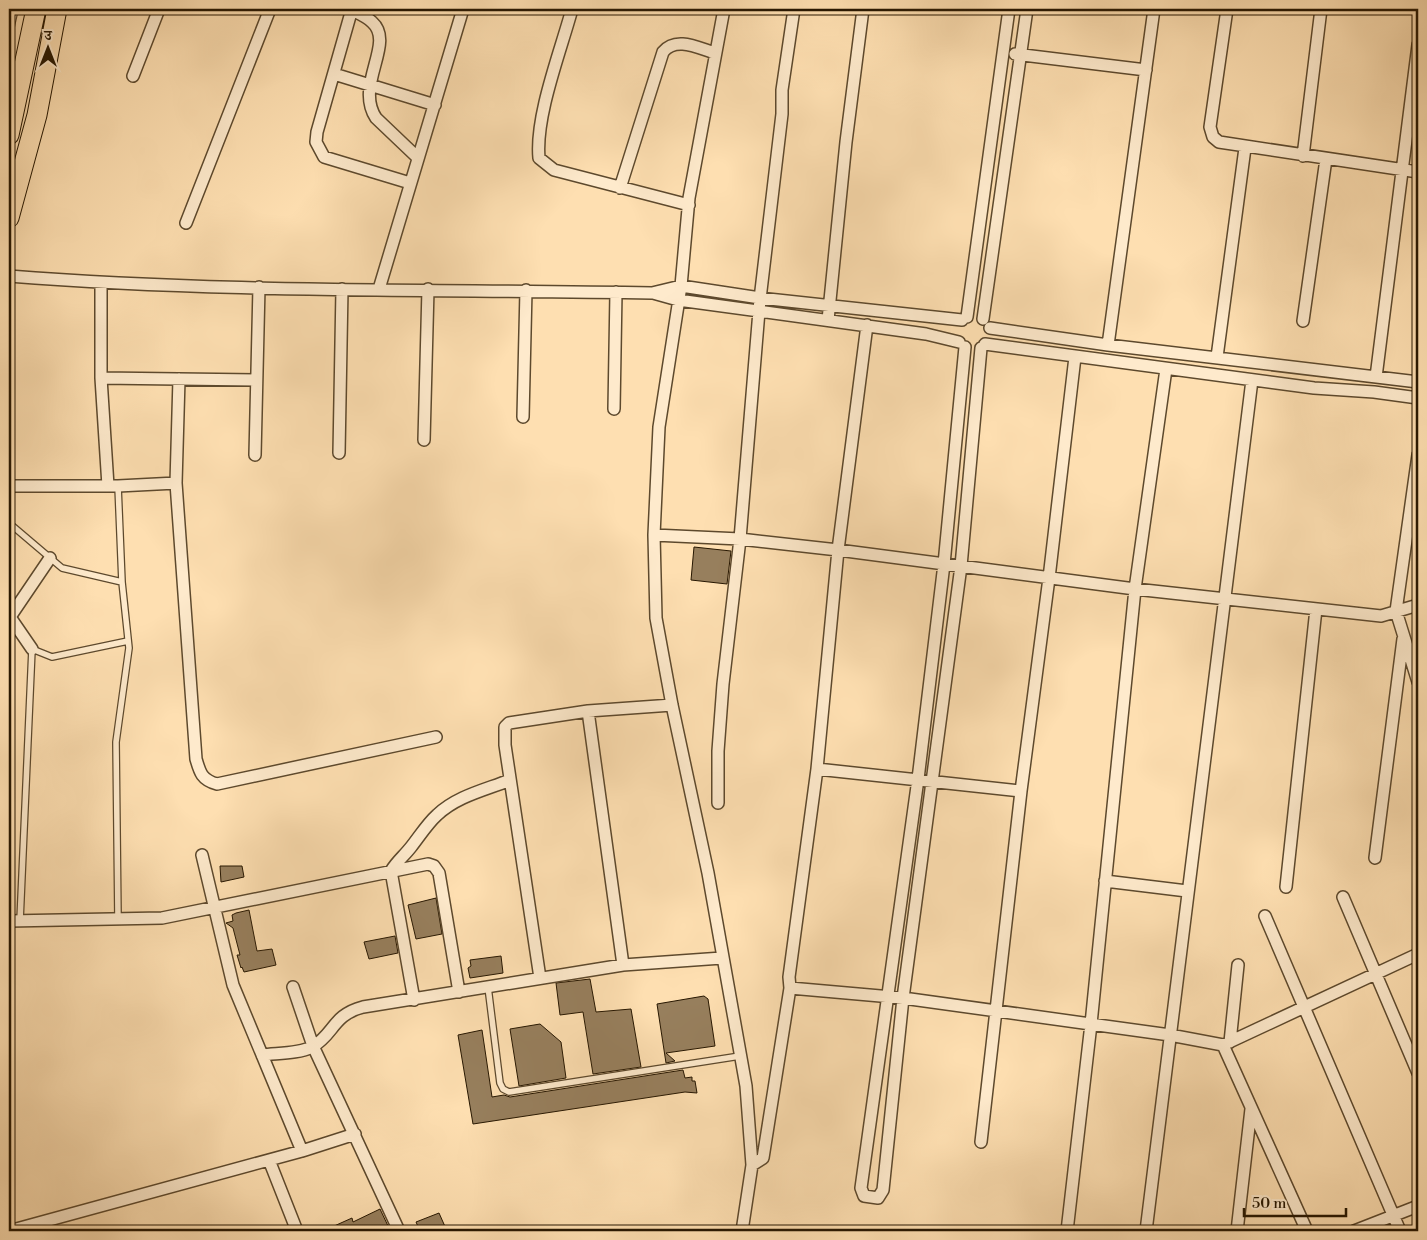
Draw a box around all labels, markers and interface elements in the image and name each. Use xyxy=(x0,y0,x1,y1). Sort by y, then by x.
north arrow xyxy=(22,22,72,72)
text: उ xyxy=(43,27,52,45)
scale bar xyxy=(1244,1185,1347,1217)
text: 50 m xyxy=(1252,1194,1286,1213)

